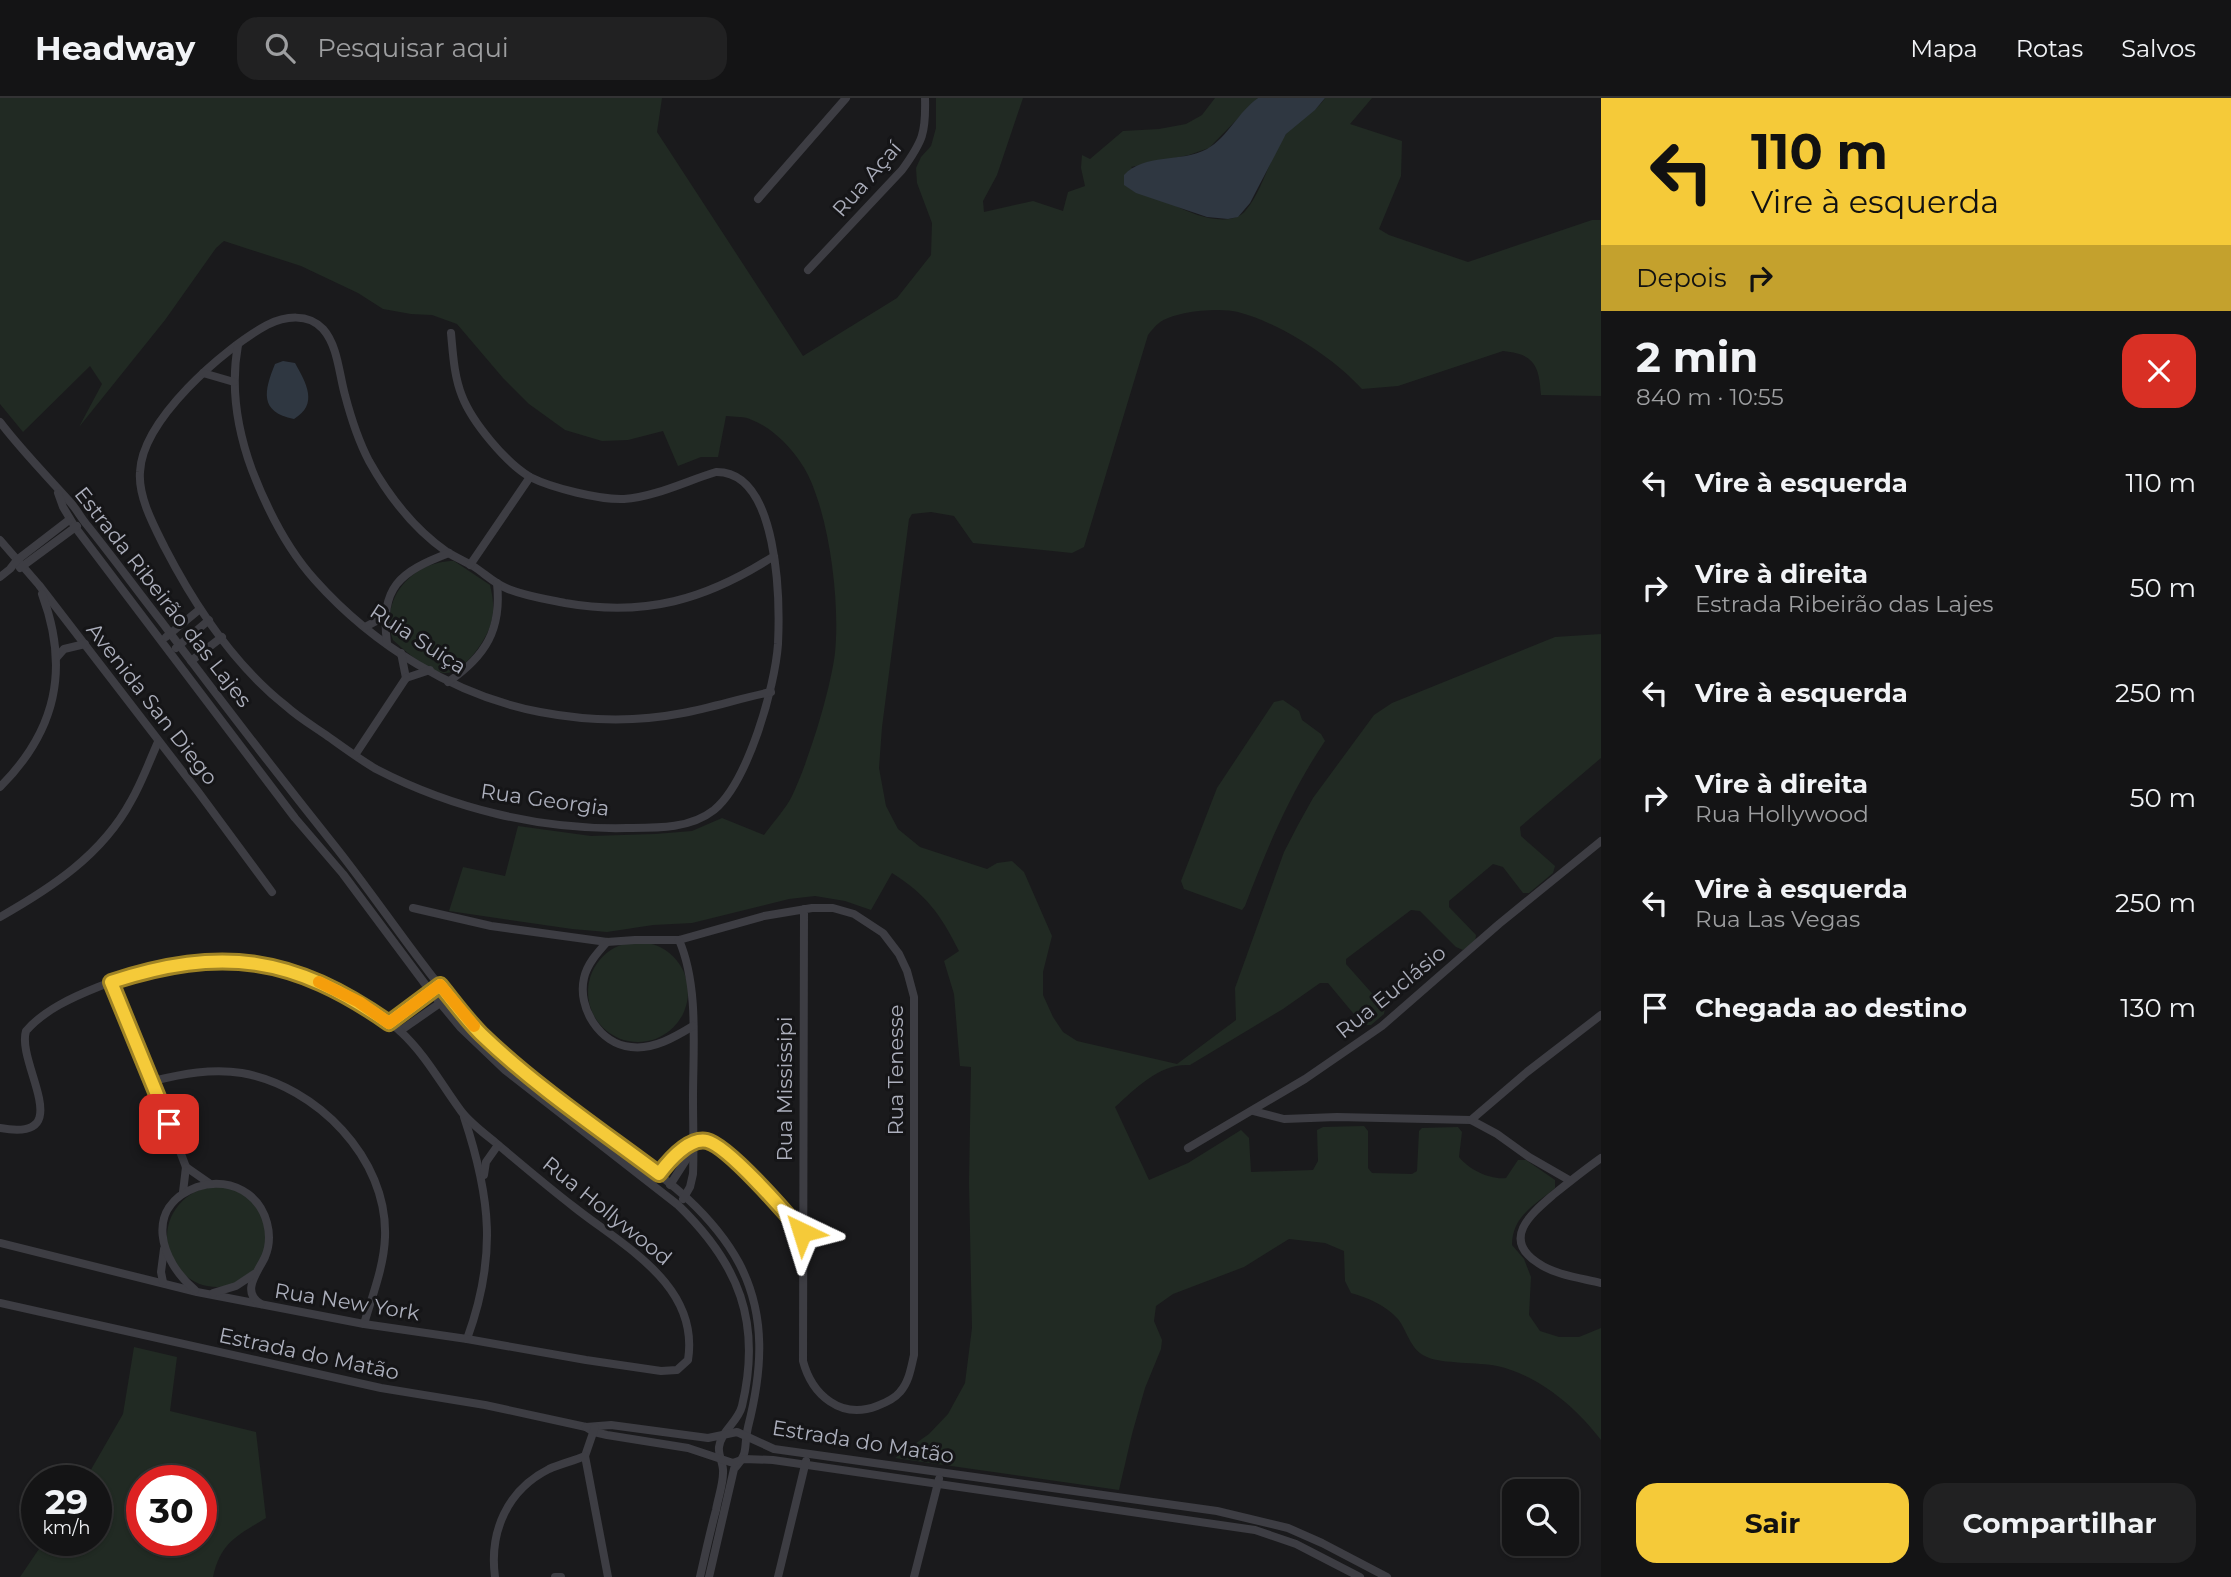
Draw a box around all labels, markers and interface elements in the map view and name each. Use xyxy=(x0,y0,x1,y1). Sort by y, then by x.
search box xyxy=(237,17,727,80)
text: Headway xyxy=(35,28,195,68)
icon: search xyxy=(261,29,299,67)
text: Pesquisar aqui xyxy=(317,32,509,64)
text: Mapa xyxy=(1910,34,1978,63)
text: Rotas xyxy=(2016,34,2083,63)
text: Salvos xyxy=(2121,34,2196,63)
text: 110 m xyxy=(1751,122,1888,181)
icon: left xyxy=(1636,126,1727,217)
street label: Rua Açaí xyxy=(827,135,907,222)
text: Vire à esquerda xyxy=(1751,182,1999,221)
icon: right xyxy=(1741,259,1779,297)
text: Depois xyxy=(1636,262,1727,294)
text: 2 min xyxy=(1636,331,1758,383)
button: close xyxy=(2122,334,2196,408)
text: 840 m · 10:55 xyxy=(1636,383,1784,411)
icon: left xyxy=(1636,464,1674,502)
text: Vire à esquerda xyxy=(1695,467,1908,499)
text: 110 m xyxy=(2126,467,2196,499)
street label: Estrada Ribeirão das Lajes xyxy=(70,482,257,712)
text: Vire à direita xyxy=(1695,558,1868,590)
icon: right xyxy=(1636,569,1674,607)
text: 50 m xyxy=(2130,572,2196,604)
text: Estrada Ribeirão das Lajes xyxy=(1695,590,1994,618)
street label: Ruia Suiça xyxy=(365,598,471,679)
street label: Avenida San Diego xyxy=(81,618,223,790)
icon: left xyxy=(1636,674,1674,712)
text: Vire à esquerda xyxy=(1695,677,1908,709)
text: 250 m xyxy=(2115,677,2196,709)
text: Vire à direita xyxy=(1695,768,1868,800)
street label: Rua Georgia xyxy=(479,778,611,821)
icon: right xyxy=(1636,779,1674,817)
text: 50 m xyxy=(2130,782,2196,814)
text: Rua Hollywood xyxy=(1695,800,1869,828)
text: Vire à esquerda xyxy=(1695,873,1908,905)
icon: left xyxy=(1636,884,1674,922)
text: 250 m xyxy=(2115,887,2196,919)
text: Rua Las Vegas xyxy=(1695,905,1860,933)
street label: Rua Euclásio xyxy=(1331,940,1451,1043)
icon: arrive xyxy=(1636,989,1674,1027)
text: Chegada ao destino xyxy=(1695,992,1967,1024)
text: 130 m xyxy=(2120,992,2196,1024)
street label: Rua Tenesse xyxy=(883,1005,908,1135)
street label: Rua Mississipi xyxy=(772,1016,797,1162)
pin xyxy=(139,1094,199,1154)
icon: arrive xyxy=(150,1105,188,1143)
street label: Rua Hollywood xyxy=(538,1151,677,1270)
position arrow xyxy=(765,1195,839,1269)
street label: Rua New York xyxy=(273,1278,422,1325)
street label: Estrada do Matão xyxy=(217,1322,402,1385)
street label: Estrada do Matão xyxy=(770,1415,956,1468)
speed limit sign: 30 xyxy=(126,1465,217,1556)
map controls xyxy=(1502,1479,1579,1556)
button: search xyxy=(1502,1479,1579,1556)
text: 29 xyxy=(45,1480,88,1523)
button: Sair xyxy=(1636,1483,1909,1563)
button: Compartilhar xyxy=(1923,1483,2196,1563)
text: km/h xyxy=(42,1517,91,1539)

